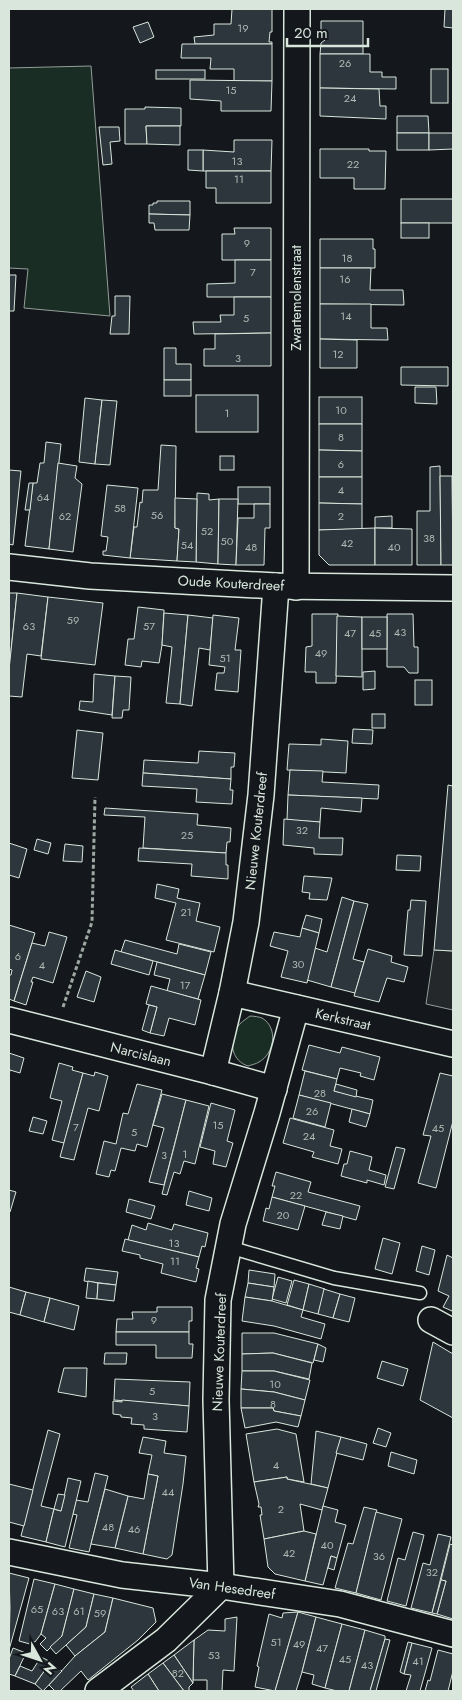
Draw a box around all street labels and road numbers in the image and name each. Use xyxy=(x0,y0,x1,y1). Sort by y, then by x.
street label: Zwartemolenstraat xyxy=(286,245,306,351)
street label: Oude Kouterdreef xyxy=(177,570,286,596)
street label: Nieuwe Kouterdreef xyxy=(240,770,272,891)
street label: Kerkstraat xyxy=(313,1003,373,1035)
street label: Narcislaan xyxy=(108,1037,174,1071)
street label: Nieuwe Kouterdreef xyxy=(207,1291,231,1412)
street label: Van Hesedreef xyxy=(187,1572,278,1604)

